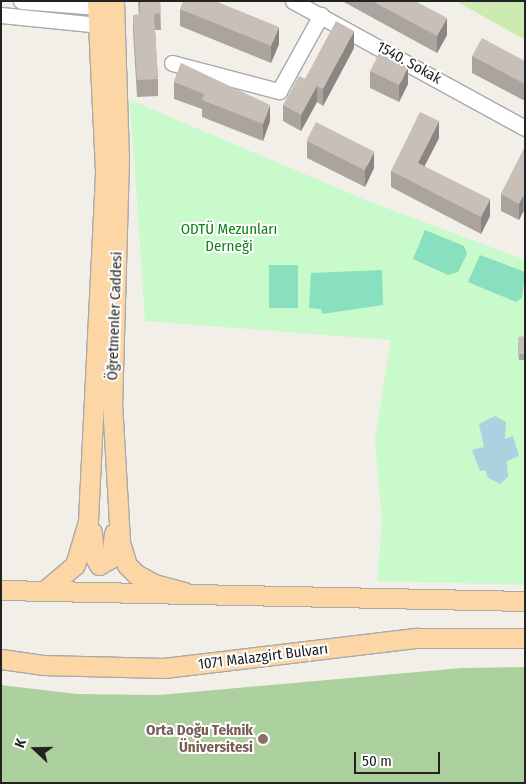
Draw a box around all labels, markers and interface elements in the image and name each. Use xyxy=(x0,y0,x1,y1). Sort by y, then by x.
street label: 1540. Sokak xyxy=(374,38,444,88)
park label: ODTÜ Mezunları Derneği xyxy=(181,220,277,255)
street label: Öğretmenler Caddesi xyxy=(104,251,126,381)
street label: 1071 Malazgirt Bulvarı xyxy=(197,640,329,674)
place label: Orta Doğu Teknik Üniversitesi xyxy=(146,721,253,756)
north arrow xyxy=(10,724,60,774)
marker: Orta Doğu Teknik Üniversitesi xyxy=(257,733,269,745)
text: K xyxy=(11,737,30,750)
scale bar xyxy=(356,742,442,774)
text: 50 m xyxy=(362,752,392,770)

